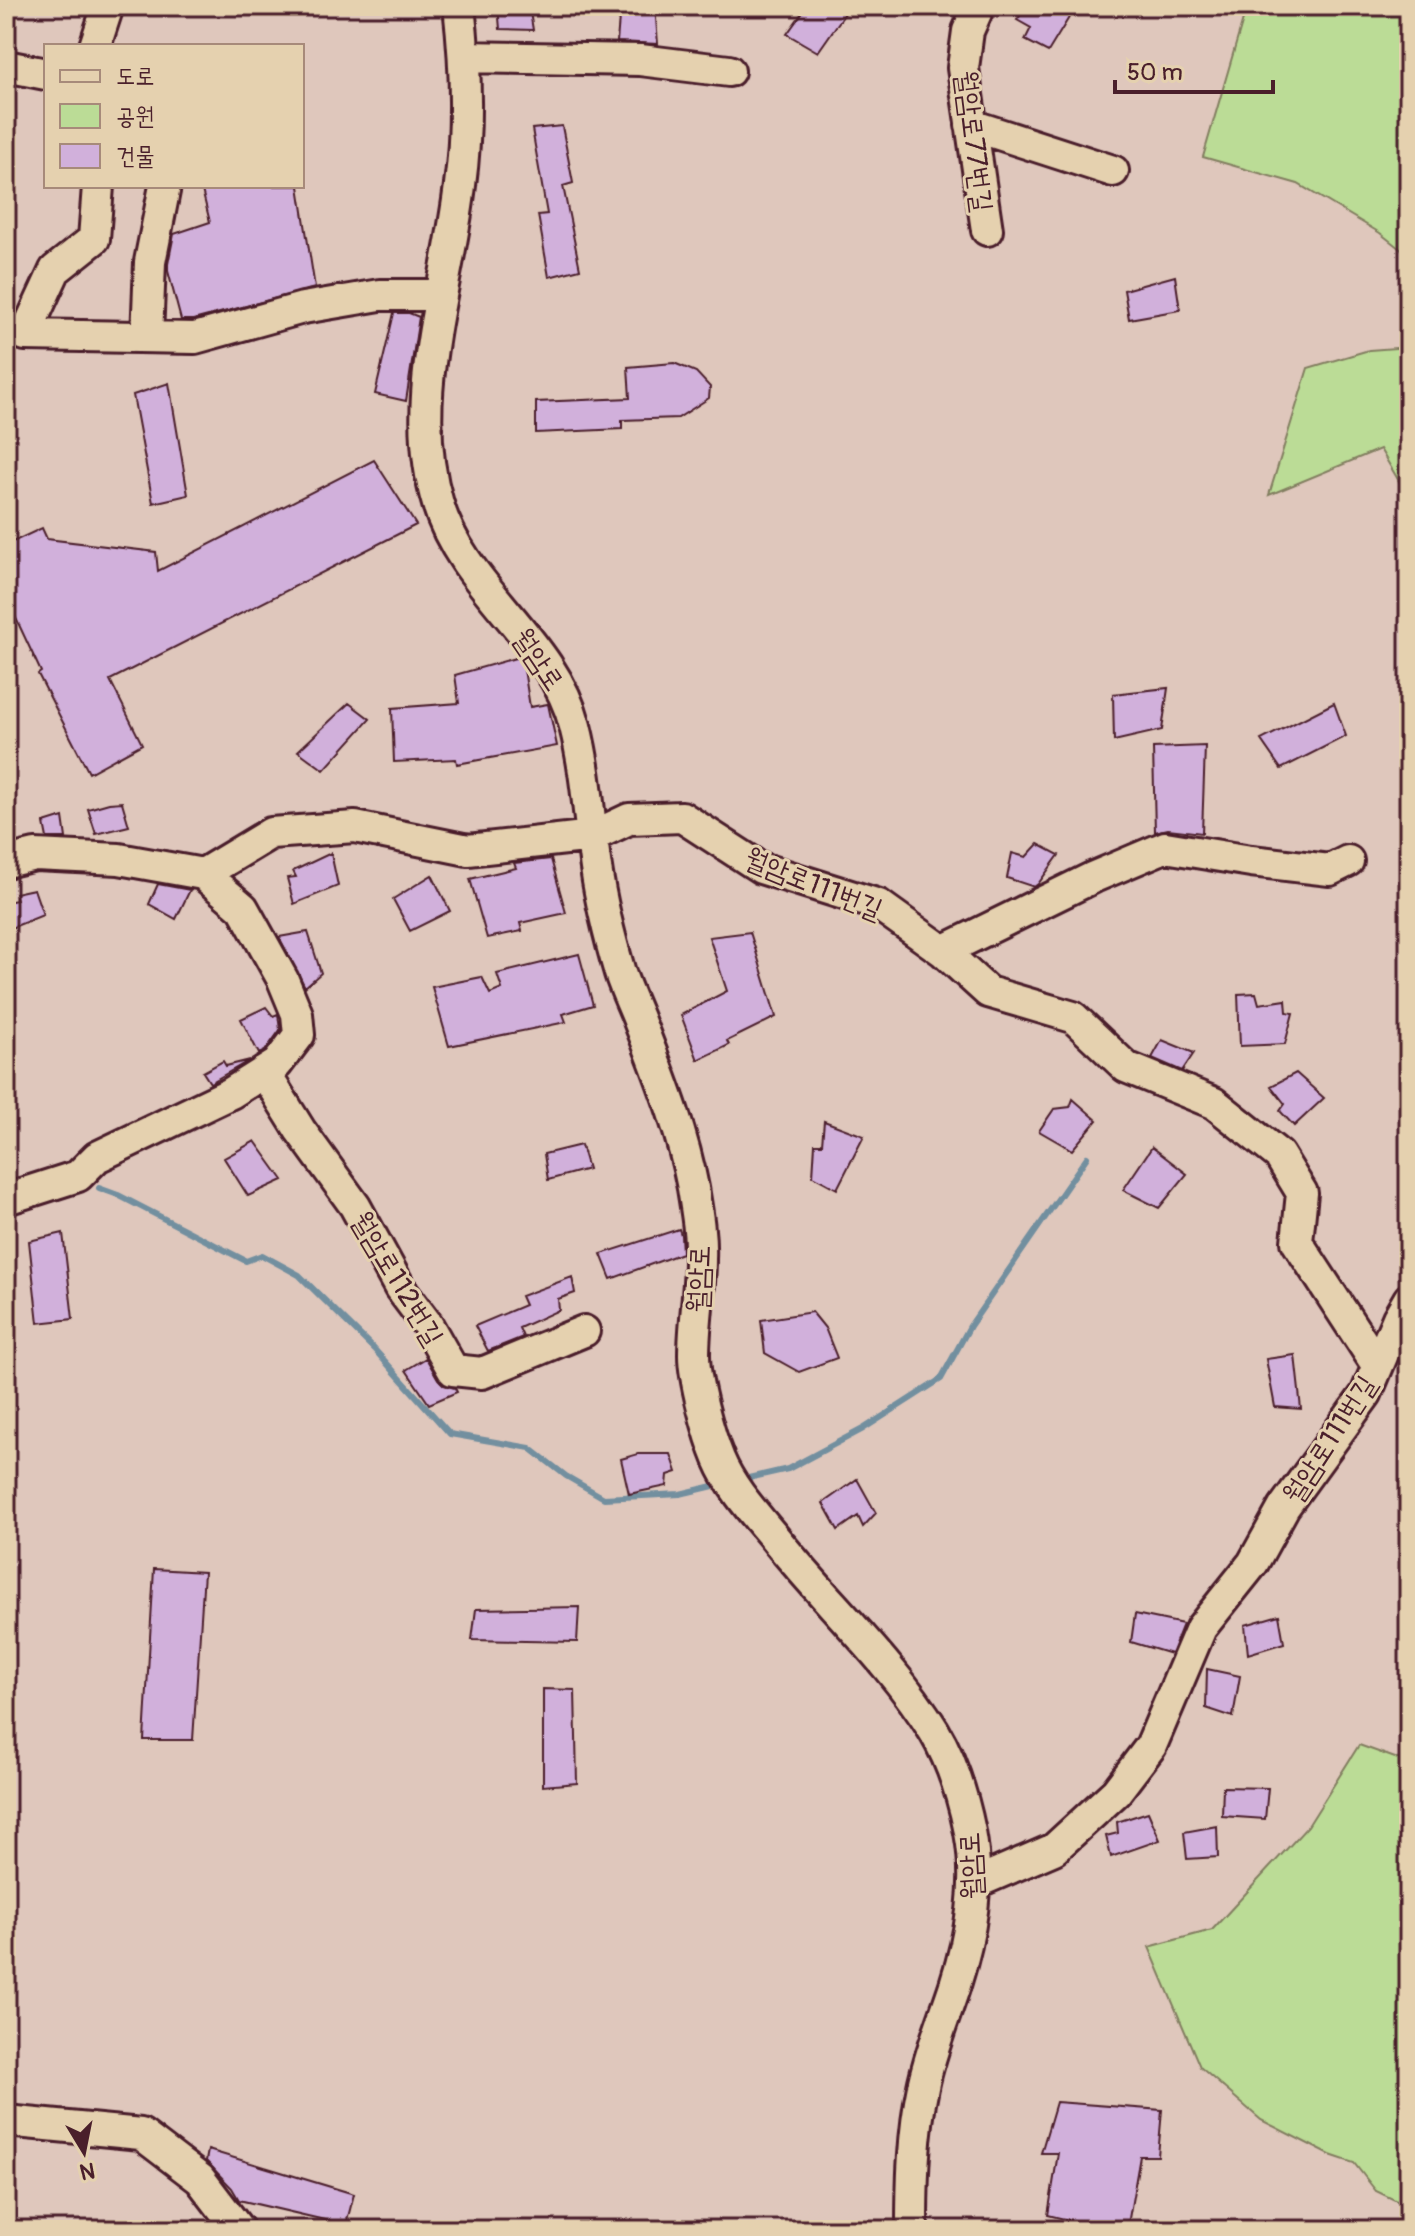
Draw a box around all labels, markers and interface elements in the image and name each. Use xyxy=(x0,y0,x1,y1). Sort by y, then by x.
legend xyxy=(44,44,304,188)
scale bar xyxy=(1115,44,1273,94)
text: 50 m xyxy=(1127,58,1183,87)
text: 도로 xyxy=(116,62,155,91)
street label: 월암로77번길 xyxy=(947,68,1000,214)
text: 공원 xyxy=(116,102,155,131)
text: 건물 xyxy=(116,142,155,171)
street label: 월암로 xyxy=(504,622,571,698)
street label: 월암로111번길 xyxy=(739,841,887,928)
street label: 월암로112번길 xyxy=(343,1205,450,1352)
street label: 월암로 xyxy=(681,1245,718,1313)
street label: 월암로111번길 xyxy=(1276,1369,1385,1510)
street label: 월암로 xyxy=(952,1831,991,1901)
north arrow xyxy=(44,2112,124,2192)
text: N xyxy=(77,2156,97,2186)

